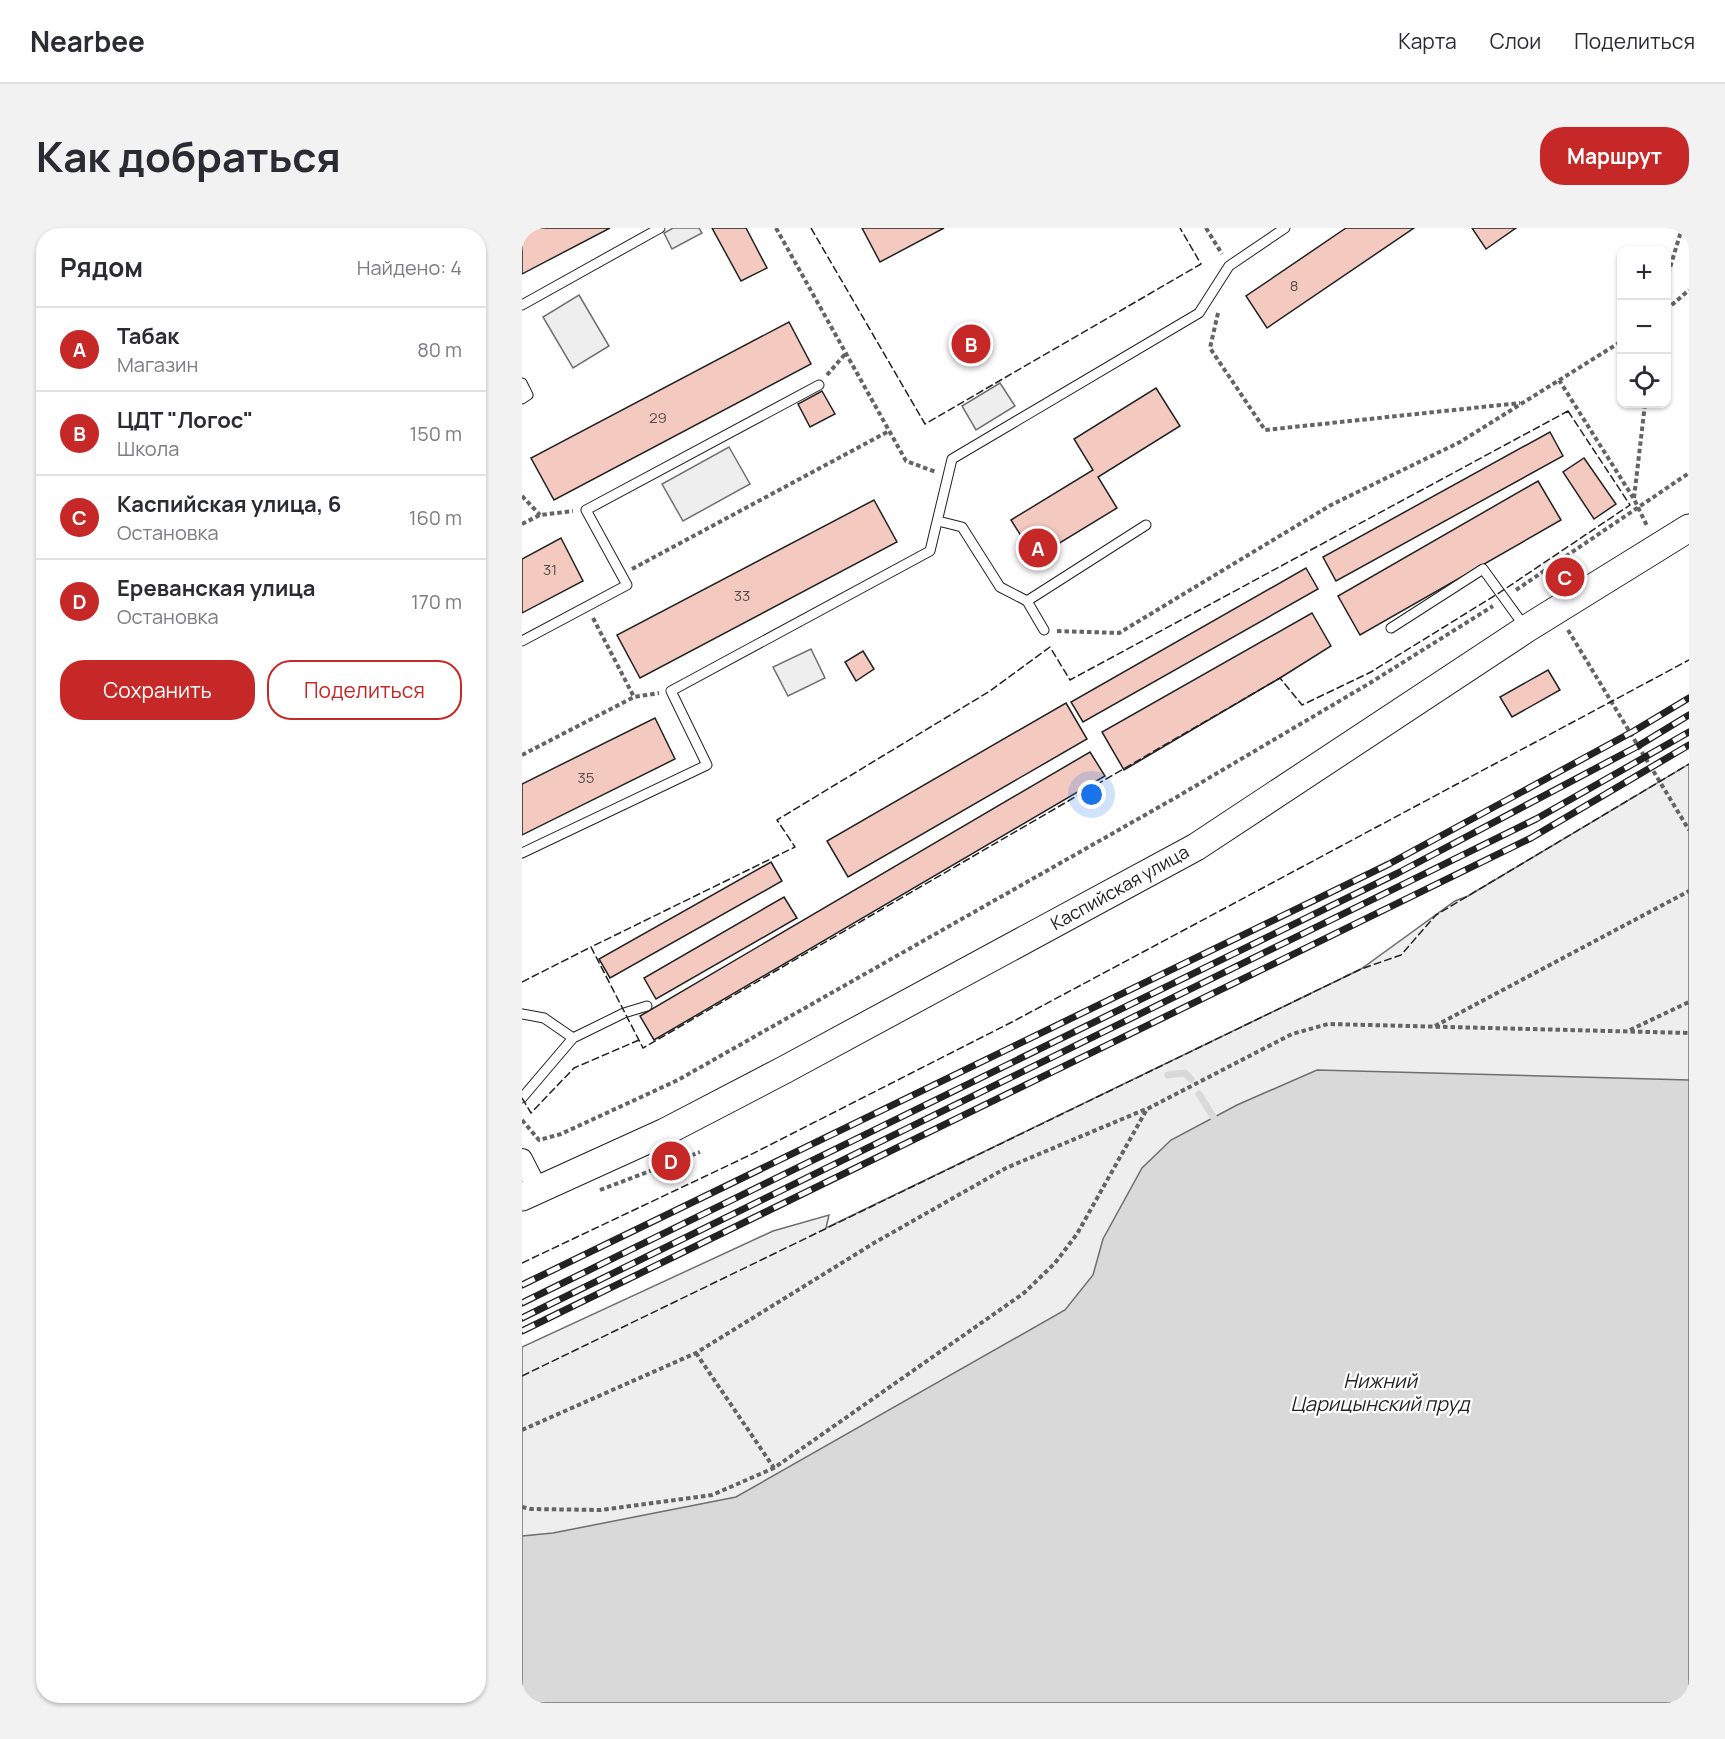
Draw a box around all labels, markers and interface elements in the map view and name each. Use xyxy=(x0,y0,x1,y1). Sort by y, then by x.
text: Nearbee xyxy=(30,22,145,60)
text: Карта xyxy=(1398,27,1457,55)
text: Слои xyxy=(1490,27,1541,55)
text: Поделиться xyxy=(1574,27,1695,55)
text: Как добраться xyxy=(36,127,341,185)
button: Маршрут xyxy=(1540,127,1689,185)
map controls xyxy=(1617,246,1671,408)
button: + xyxy=(1617,246,1671,300)
text: Рядом xyxy=(60,249,143,285)
text: Найдено: 4 xyxy=(357,254,462,281)
house number: 8 xyxy=(1290,275,1298,296)
button: − xyxy=(1617,300,1671,354)
text: Табак xyxy=(117,321,179,351)
pin: B xyxy=(952,322,990,366)
text: A xyxy=(73,336,86,363)
text: 80 m xyxy=(417,336,462,363)
text: Магазин xyxy=(117,351,198,378)
button: locate xyxy=(1617,354,1671,408)
text: ЦДТ "Логос" xyxy=(117,405,253,435)
house number: 29 xyxy=(649,407,667,428)
text: B xyxy=(73,420,86,447)
text: 150 m xyxy=(409,420,462,447)
text: Школа xyxy=(117,435,179,462)
text: Каспийская улица, 6 xyxy=(117,489,341,519)
text: C xyxy=(72,504,87,531)
text: 160 m xyxy=(409,504,462,531)
text: Остановка xyxy=(117,519,219,546)
pin: A xyxy=(1018,526,1058,570)
pin: C xyxy=(1546,554,1584,600)
house number: 31 xyxy=(543,559,557,580)
text: Ереванская улица xyxy=(117,573,315,603)
house number: 33 xyxy=(734,585,750,606)
text: D xyxy=(72,588,87,615)
text: 170 m xyxy=(411,588,462,615)
text: Остановка xyxy=(117,603,219,630)
button: Сохранить xyxy=(60,660,255,720)
button: Поделиться xyxy=(267,660,462,720)
house number: 35 xyxy=(578,767,594,788)
your location xyxy=(1077,780,1106,809)
street label: Каспийская улица xyxy=(1046,839,1193,935)
pin: D xyxy=(652,1138,690,1184)
water label: Нижний Царицынский пруд xyxy=(1291,1367,1471,1417)

